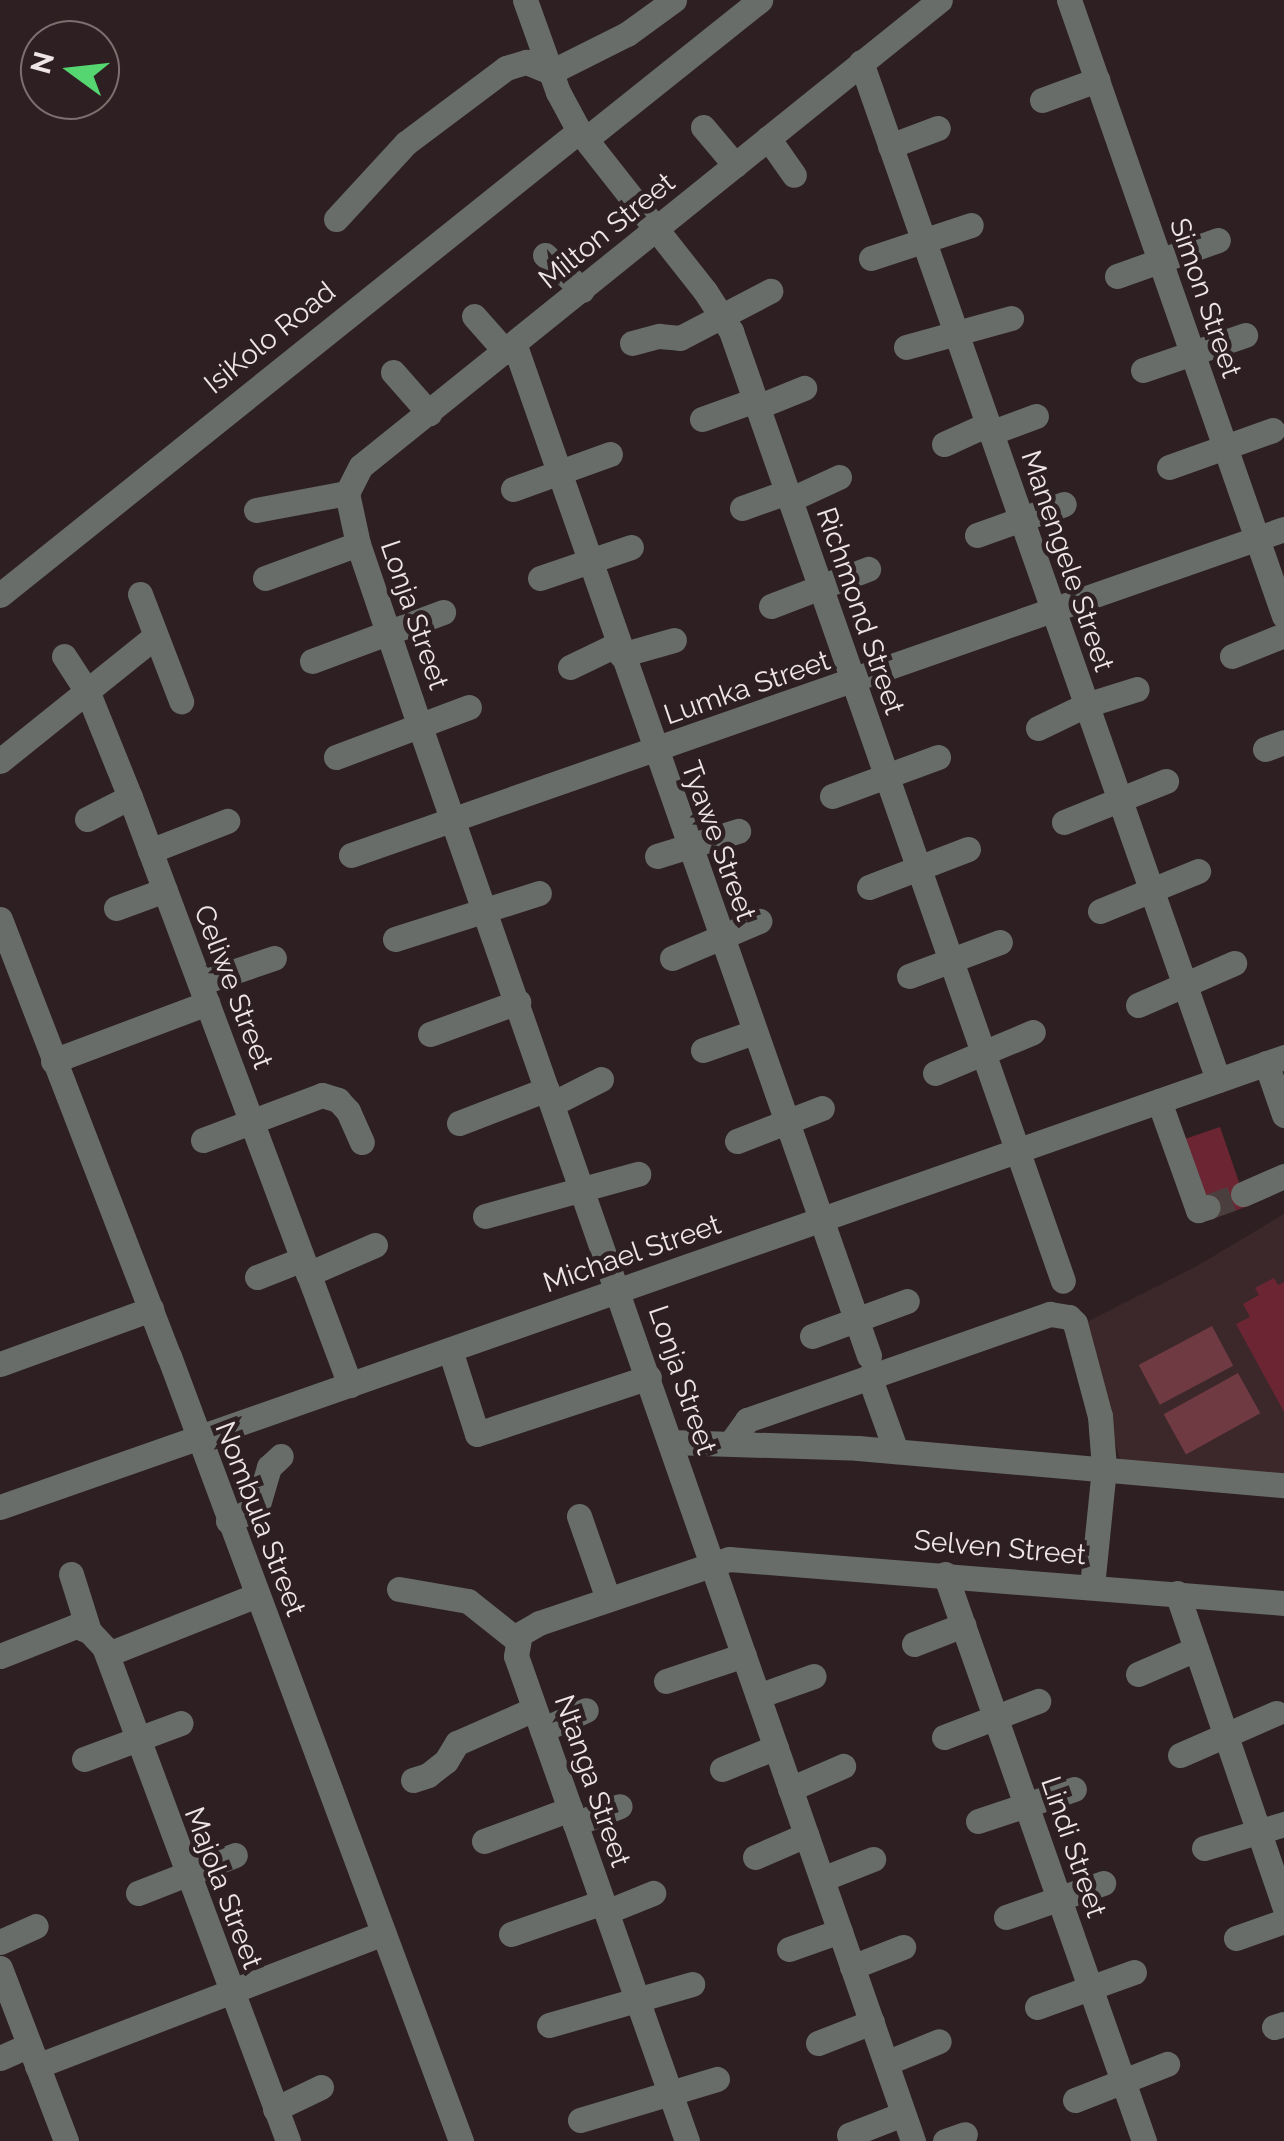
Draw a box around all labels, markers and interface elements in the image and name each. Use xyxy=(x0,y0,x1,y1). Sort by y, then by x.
north arrow xyxy=(20,20,120,120)
text: N xyxy=(24,48,61,77)
street label: Milton Street xyxy=(532,166,682,296)
street label: Simon Street xyxy=(1162,214,1248,382)
street label: IsiKolo Road xyxy=(198,275,342,401)
street label: Manengele Street xyxy=(1013,446,1121,676)
street label: Richmond Street xyxy=(809,503,911,719)
street label: Lonja Street xyxy=(373,536,455,694)
street label: Lumka Street xyxy=(660,644,834,732)
street label: Tyawe Street xyxy=(674,756,762,926)
street label: Celiwe Street xyxy=(186,900,280,1074)
street label: Michael Street xyxy=(538,1208,726,1300)
street label: Lonja Street xyxy=(641,1301,723,1459)
street label: Nombula Street xyxy=(208,1417,312,1621)
street label: Selven Street xyxy=(913,1524,1087,1572)
street label: Ntanga Street xyxy=(547,1691,637,1871)
street label: Lindi Street xyxy=(1033,1772,1113,1922)
street label: Majola Street xyxy=(177,1802,269,1974)

